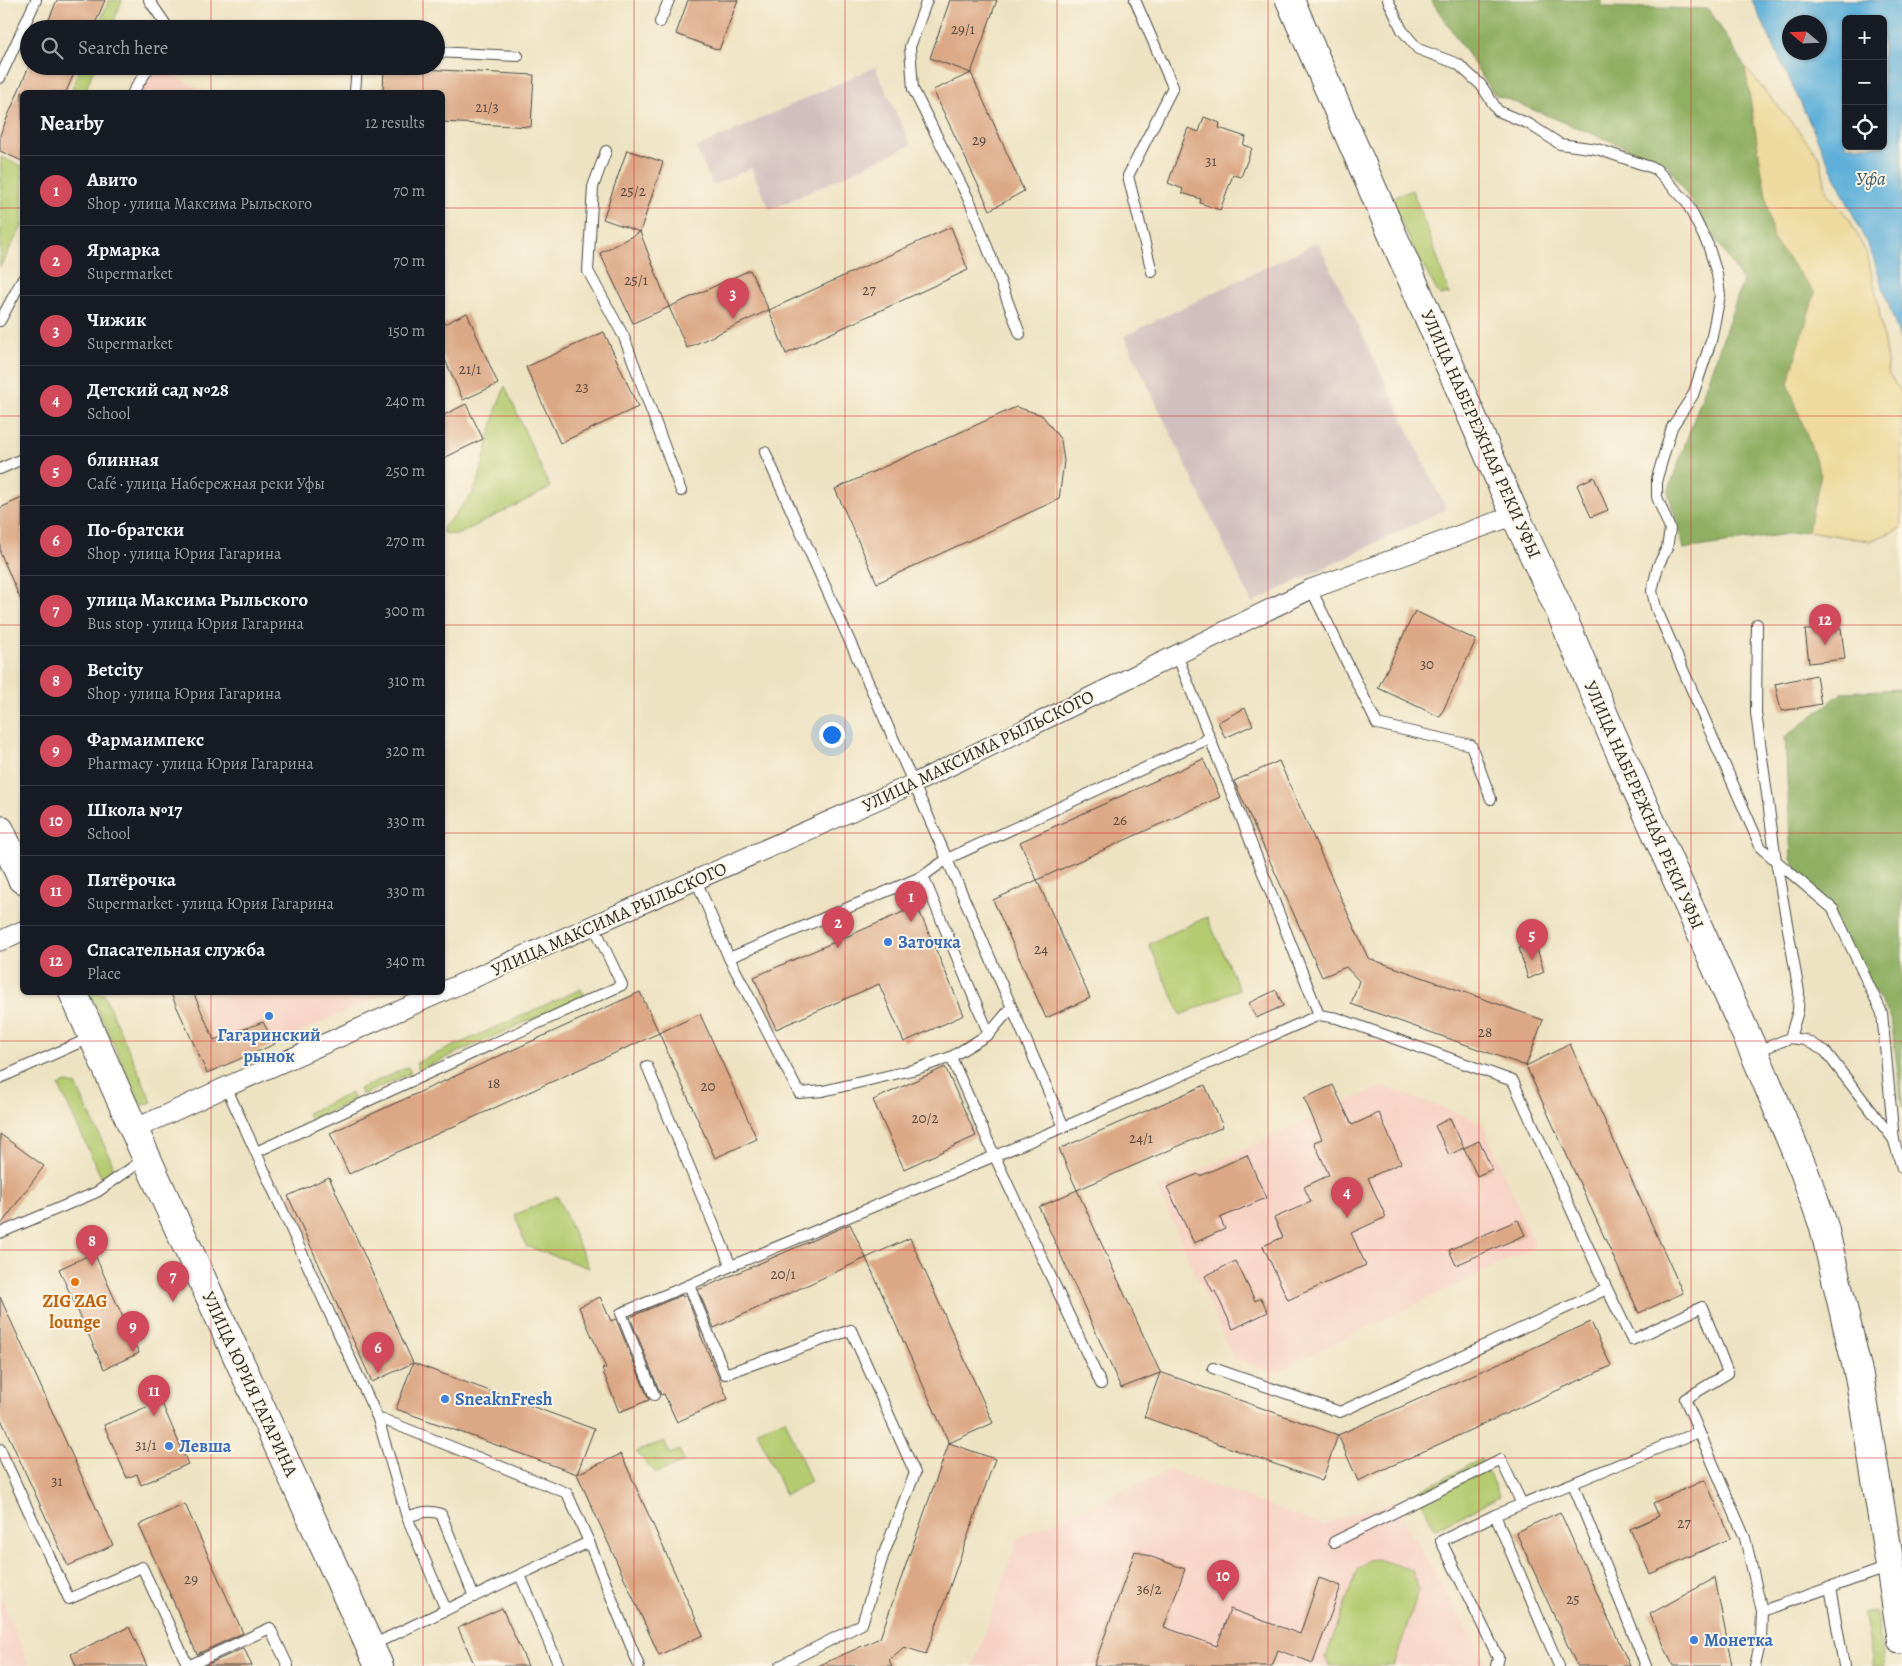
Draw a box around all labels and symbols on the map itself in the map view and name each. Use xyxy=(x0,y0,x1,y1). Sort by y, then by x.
north arrow xyxy=(1782,15,1827,60)
house number: 29/1 xyxy=(951,19,975,39)
house number: 21/3 xyxy=(475,97,499,117)
house number: 29 xyxy=(972,130,986,150)
house number: 31 xyxy=(1205,151,1217,171)
water label: Уфа xyxy=(1856,166,1886,192)
house number: 25/2 xyxy=(620,181,646,201)
house number: 25/1 xyxy=(624,270,648,290)
pin: 3 xyxy=(717,278,749,319)
house number: 27 xyxy=(862,280,876,300)
street label: УЛИЦА НАБЕРЕЖНАЯ РЕКИ УФЫ xyxy=(1415,306,1547,562)
house number: 21/1 xyxy=(459,359,481,379)
house number: 23 xyxy=(575,377,589,397)
pin: 12 xyxy=(1809,604,1841,645)
house number: 30 xyxy=(1420,654,1434,674)
street label: УЛИЦА НАБЕРЕЖНАЯ РЕКИ УФЫ xyxy=(1578,677,1710,933)
street label: УЛИЦА МАКСИМА РЫЛЬСКОГО xyxy=(858,684,1098,818)
your location xyxy=(819,722,845,748)
house number: 26 xyxy=(1113,810,1127,830)
street label: УЛИЦА МАКСИМА РЫЛЬСКОГО xyxy=(488,856,730,982)
pin: 1 xyxy=(895,881,927,922)
pin: 2 xyxy=(822,907,854,948)
pin: 5 xyxy=(1516,919,1548,960)
place label: Заточка xyxy=(898,930,961,954)
marker: Заточка xyxy=(882,936,894,948)
house number: 24 xyxy=(1034,939,1048,959)
marker: Гагаринский рынок xyxy=(263,1010,275,1022)
house number: 28 xyxy=(1478,1022,1492,1042)
place label: Гагаринский рынок xyxy=(217,1023,321,1068)
house number: 18 xyxy=(488,1073,500,1093)
house number: 20 xyxy=(700,1076,716,1096)
house number: 20/2 xyxy=(911,1108,939,1128)
house number: 24/1 xyxy=(1129,1128,1153,1148)
pin: 4 xyxy=(1331,1177,1363,1218)
pin: 8 xyxy=(76,1225,108,1266)
pin: 7 xyxy=(157,1261,189,1302)
house number: 20/1 xyxy=(770,1264,796,1284)
marker: ZIG ZAG lounge xyxy=(69,1276,81,1288)
street label: УЛИЦА ЮРИЯ ГАГАРИНА xyxy=(196,1287,304,1481)
place label: ZIG ZAG lounge xyxy=(42,1289,108,1334)
pin: 9 xyxy=(117,1311,149,1352)
pin: 6 xyxy=(362,1332,394,1373)
pin: 11 xyxy=(138,1375,170,1416)
place label: SneaknFresh xyxy=(455,1387,553,1411)
marker: SneaknFresh xyxy=(439,1393,451,1405)
place label: Левша xyxy=(179,1434,232,1458)
house number: 31/1 xyxy=(135,1435,157,1455)
marker: Левша xyxy=(163,1440,175,1452)
house number: 31 xyxy=(51,1471,63,1491)
house number: 27 xyxy=(1677,1513,1691,1533)
pin: 10 xyxy=(1207,1560,1239,1601)
house number: 29 xyxy=(184,1569,198,1589)
house number: 36/2 xyxy=(1136,1579,1162,1599)
house number: 25 xyxy=(1566,1589,1580,1609)
place label: Монетка xyxy=(1704,1628,1774,1652)
marker: Монетка xyxy=(1688,1634,1700,1646)

